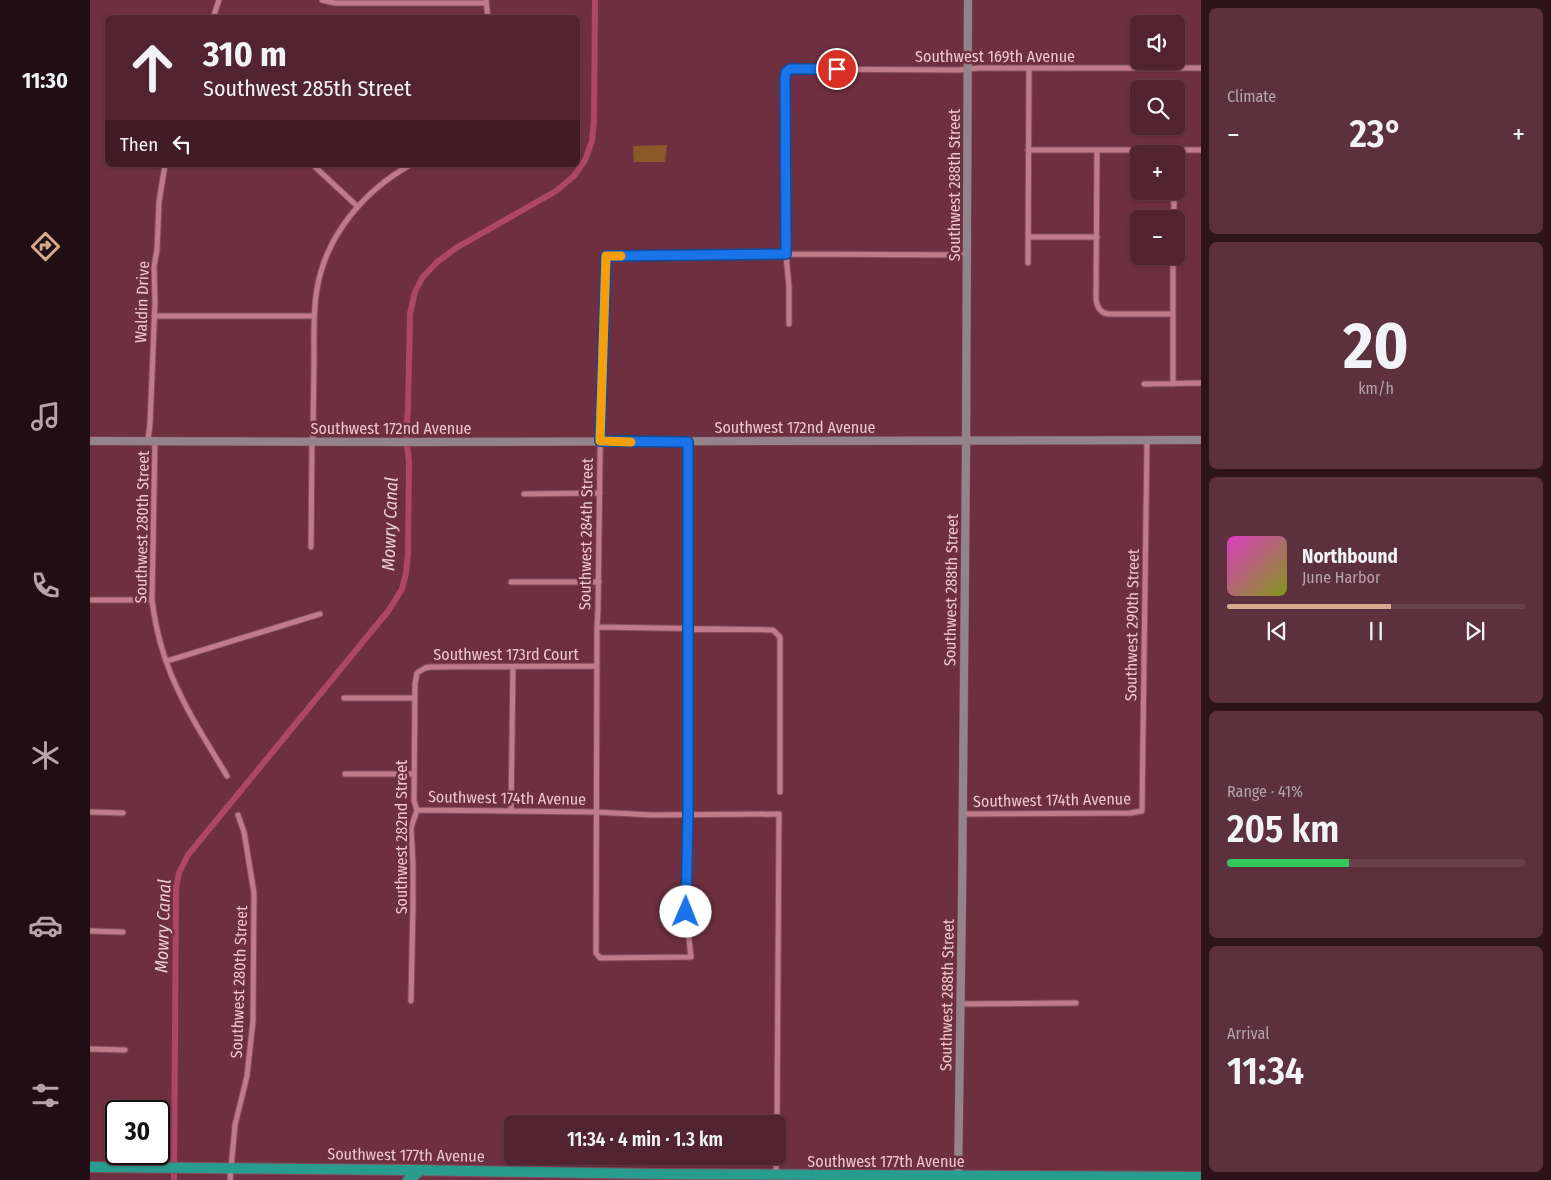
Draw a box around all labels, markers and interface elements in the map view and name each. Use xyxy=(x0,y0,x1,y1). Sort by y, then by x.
map controls xyxy=(1130,15,1185,265)
button: sound xyxy=(1130,15,1185,70)
text: 310 m xyxy=(203,33,287,75)
icon: ahead xyxy=(120,35,185,100)
street label: Southwest 169th Avenue xyxy=(915,47,1075,66)
pin xyxy=(816,48,858,90)
icon: arrive xyxy=(823,55,851,83)
text: 11:30 xyxy=(22,67,68,94)
text: Southwest 285th Street xyxy=(203,75,412,102)
button: search xyxy=(1130,80,1185,135)
text: Climate xyxy=(1227,87,1276,106)
street label: Southwest 288th Street xyxy=(945,108,964,261)
text: 23° xyxy=(1349,111,1402,157)
text: − xyxy=(1227,118,1240,151)
text: + xyxy=(1512,118,1525,151)
icon: left xyxy=(168,130,196,158)
text: Then xyxy=(120,133,158,156)
button: + xyxy=(1130,145,1185,200)
button: − xyxy=(1130,210,1185,265)
icon: directions xyxy=(28,229,63,264)
street label: Waldin Drive xyxy=(131,261,153,343)
text: 20 xyxy=(1343,307,1409,385)
text: km/h xyxy=(1358,379,1394,398)
icon: music xyxy=(28,399,63,434)
street label: Southwest 172nd Avenue xyxy=(714,418,876,437)
street label: Southwest 172nd Avenue xyxy=(310,419,472,438)
street label: Southwest 280th Street xyxy=(131,450,153,604)
street label: Southwest 284th Street xyxy=(575,457,597,610)
water label: Mowry Canal xyxy=(377,476,403,571)
street label: Southwest 288th Street xyxy=(940,513,962,666)
text: Northbound xyxy=(1302,545,1398,568)
street label: Southwest 290th Street xyxy=(1121,548,1143,701)
icon: phone xyxy=(28,568,63,603)
text: June Harbor xyxy=(1302,568,1380,587)
icon: previous xyxy=(1263,617,1291,645)
icon: pause xyxy=(1362,617,1390,645)
icon: next xyxy=(1461,617,1489,645)
street label: Southwest 173rd Court xyxy=(433,645,579,664)
icon: climate xyxy=(28,738,63,773)
street label: Southwest 282nd Street xyxy=(392,759,411,914)
text: Range · 41% xyxy=(1227,782,1303,801)
street label: Southwest 174th Avenue xyxy=(428,787,586,809)
street label: Southwest 174th Avenue xyxy=(973,789,1131,811)
text: 205 km xyxy=(1227,806,1339,852)
water label: Mowry Canal xyxy=(150,878,176,973)
position arrow xyxy=(659,885,711,937)
street label: Southwest 280th Street xyxy=(227,905,251,1059)
icon: car xyxy=(28,908,63,943)
street label: Southwest 288th Street xyxy=(936,918,958,1071)
text: Arrival xyxy=(1227,1024,1269,1043)
text: 11:34 xyxy=(1227,1048,1304,1094)
icon: filters xyxy=(28,1078,63,1113)
speed limit sign: 30 xyxy=(105,1100,170,1165)
text: 11:34 · 4 min · 1.3 km xyxy=(567,1128,723,1151)
street label: Southwest 177th Avenue xyxy=(327,1144,485,1166)
street label: Southwest 177th Avenue xyxy=(807,1152,965,1171)

